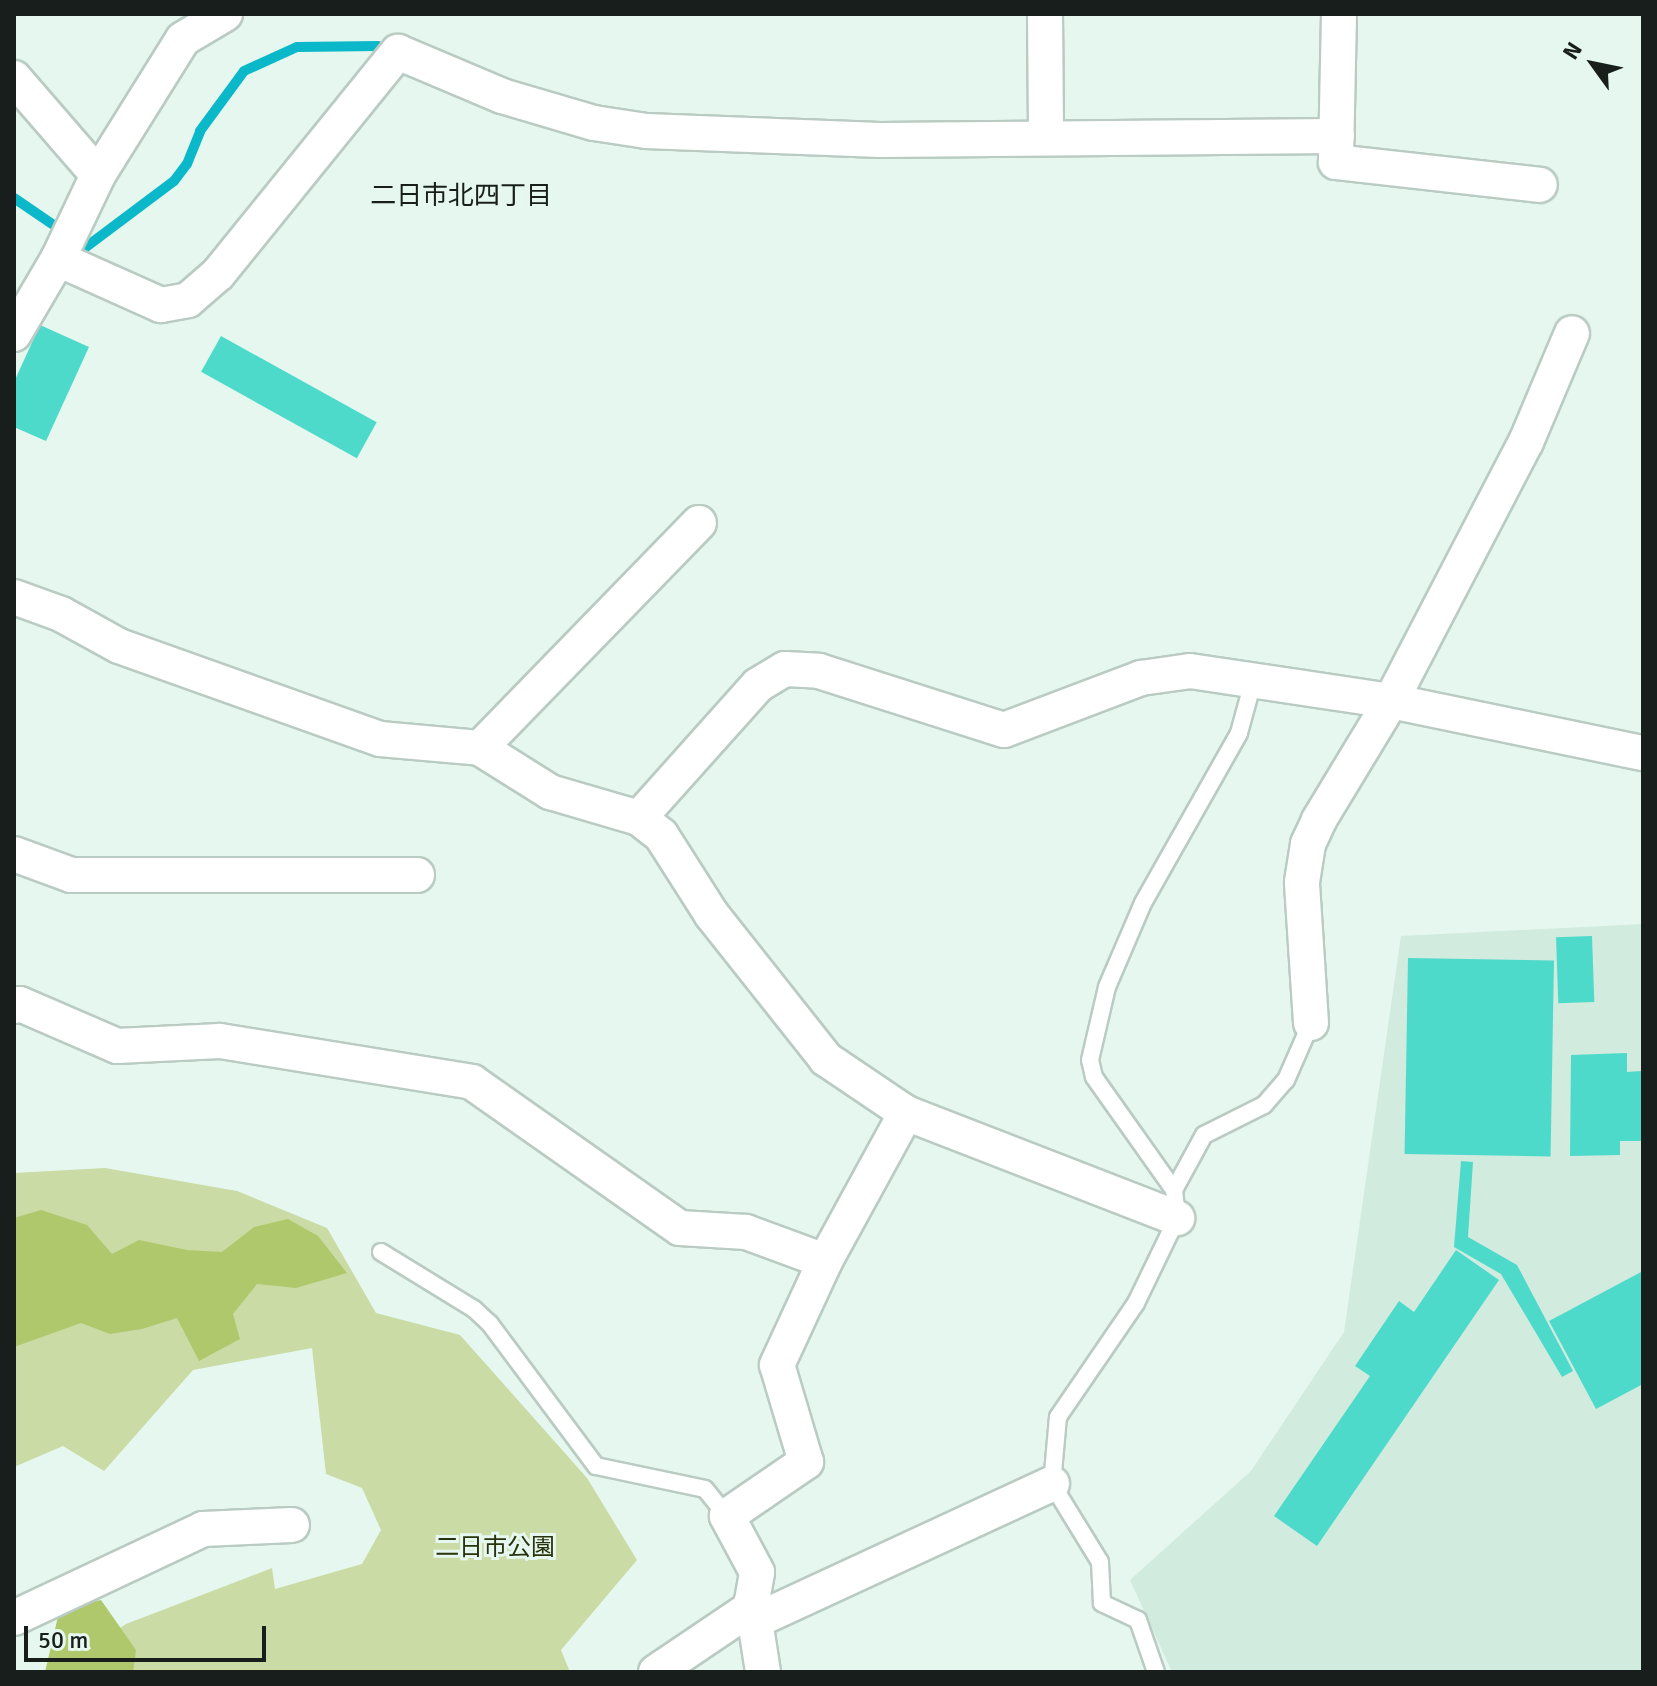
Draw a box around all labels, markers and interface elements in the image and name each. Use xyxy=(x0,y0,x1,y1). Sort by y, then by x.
north arrow xyxy=(1553,24,1633,104)
text: N xyxy=(1557,37,1588,64)
district label: 二日市北四丁目 xyxy=(370,181,552,213)
park label: 二日市公園 xyxy=(435,1534,555,1562)
scale bar xyxy=(28,1610,270,1660)
text: 50 m xyxy=(38,1625,88,1655)

